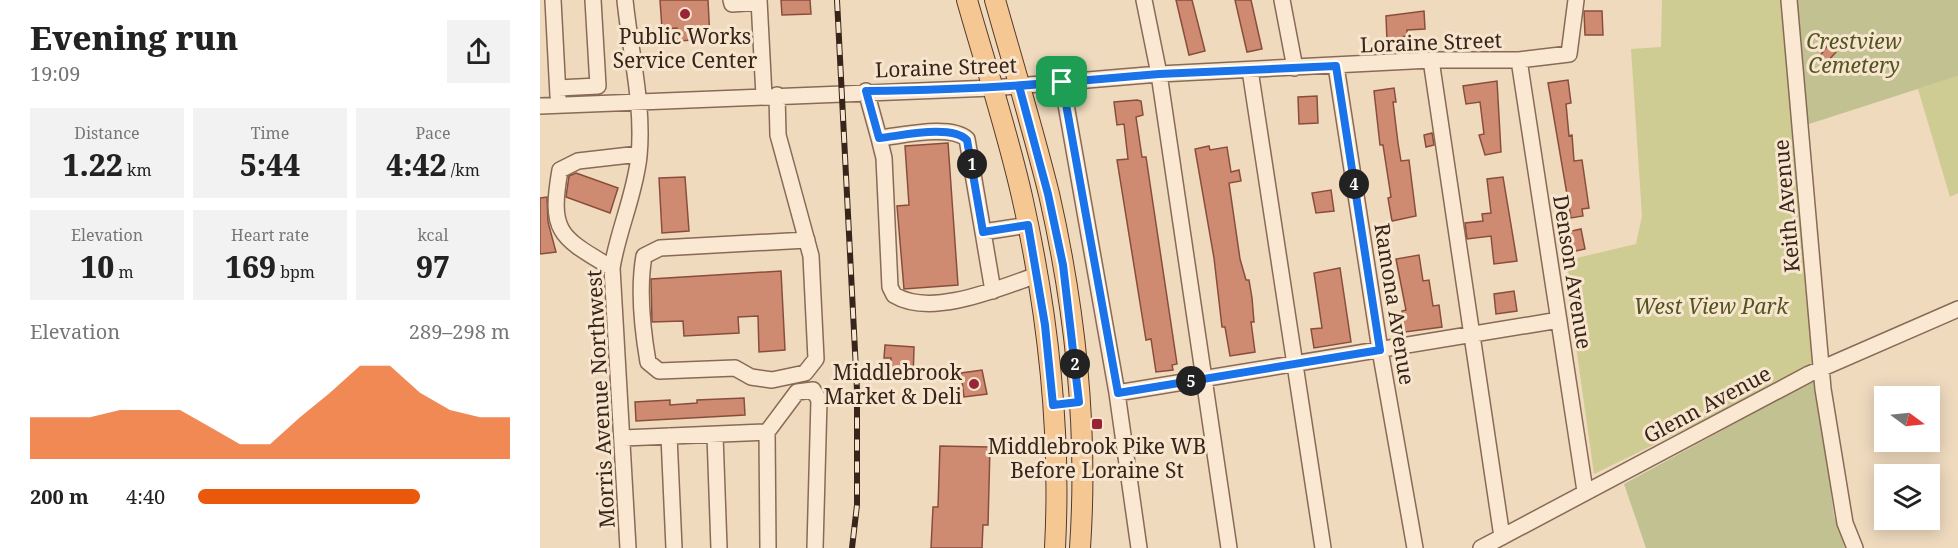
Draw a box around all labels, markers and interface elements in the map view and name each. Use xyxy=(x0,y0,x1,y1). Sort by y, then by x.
marker: Public Works Service Center xyxy=(678,7,692,21)
text: Evening run xyxy=(30,15,238,60)
button: share xyxy=(447,20,510,83)
place label: Public Works Service Center xyxy=(613,22,757,74)
street label: Loraine Street xyxy=(1360,26,1502,58)
park label: Crestview Cemetery xyxy=(1806,27,1902,79)
street label: Loraine Street xyxy=(875,51,1017,83)
pin xyxy=(1036,56,1087,107)
text: 19:09 xyxy=(30,60,80,87)
icon: arrive xyxy=(1045,65,1078,98)
text: Distance xyxy=(74,122,140,144)
text: Time xyxy=(251,122,289,144)
text: Pace xyxy=(415,122,451,144)
street label: Keith Avenue xyxy=(1766,138,1806,274)
text: 1.22 xyxy=(62,144,123,185)
text: 5:44 xyxy=(240,144,300,185)
text: 4:42 xyxy=(386,144,447,185)
pin: 1 xyxy=(957,149,987,179)
text: 1 xyxy=(967,153,977,175)
text: km xyxy=(123,159,152,181)
text: /km xyxy=(447,159,480,181)
pin: 4 xyxy=(1339,169,1369,199)
text: 4 xyxy=(1349,173,1359,195)
street label: Denson Avenue xyxy=(1547,193,1599,351)
street label: Ramona Avenue xyxy=(1368,221,1422,387)
text: Elevation xyxy=(71,224,143,246)
text: Heart rate xyxy=(231,224,309,246)
text: kcal xyxy=(418,224,448,246)
text: 10 xyxy=(80,246,114,287)
text: 169 xyxy=(225,246,276,287)
text: 97 xyxy=(416,246,450,287)
text: m xyxy=(114,261,134,283)
text: bpm xyxy=(276,261,315,283)
street label: Morris Avenue Northwest xyxy=(579,269,621,529)
park label: West View Park xyxy=(1634,292,1789,320)
text: Elevation xyxy=(30,318,120,345)
text: 289–298 m xyxy=(409,318,510,345)
pin: 2 xyxy=(1060,349,1090,379)
text: 2 xyxy=(1070,353,1080,375)
place label: Middlebrook Market & Deli xyxy=(824,358,963,410)
street label: Glenn Avenue xyxy=(1638,359,1776,449)
pin: 5 xyxy=(1176,366,1206,396)
text: 5 xyxy=(1186,370,1196,392)
marker: Middlebrook Market & Deli xyxy=(967,377,981,391)
north arrow xyxy=(1874,386,1940,452)
map controls xyxy=(1874,386,1940,530)
marker: Middlebrook Pike WB Before Loraine St xyxy=(1090,417,1104,431)
place label: Middlebrook Pike WB Before Loraine St xyxy=(988,432,1206,484)
button: layers xyxy=(1874,464,1940,530)
text: 200 m xyxy=(30,483,89,510)
text: 4:40 xyxy=(126,483,165,510)

